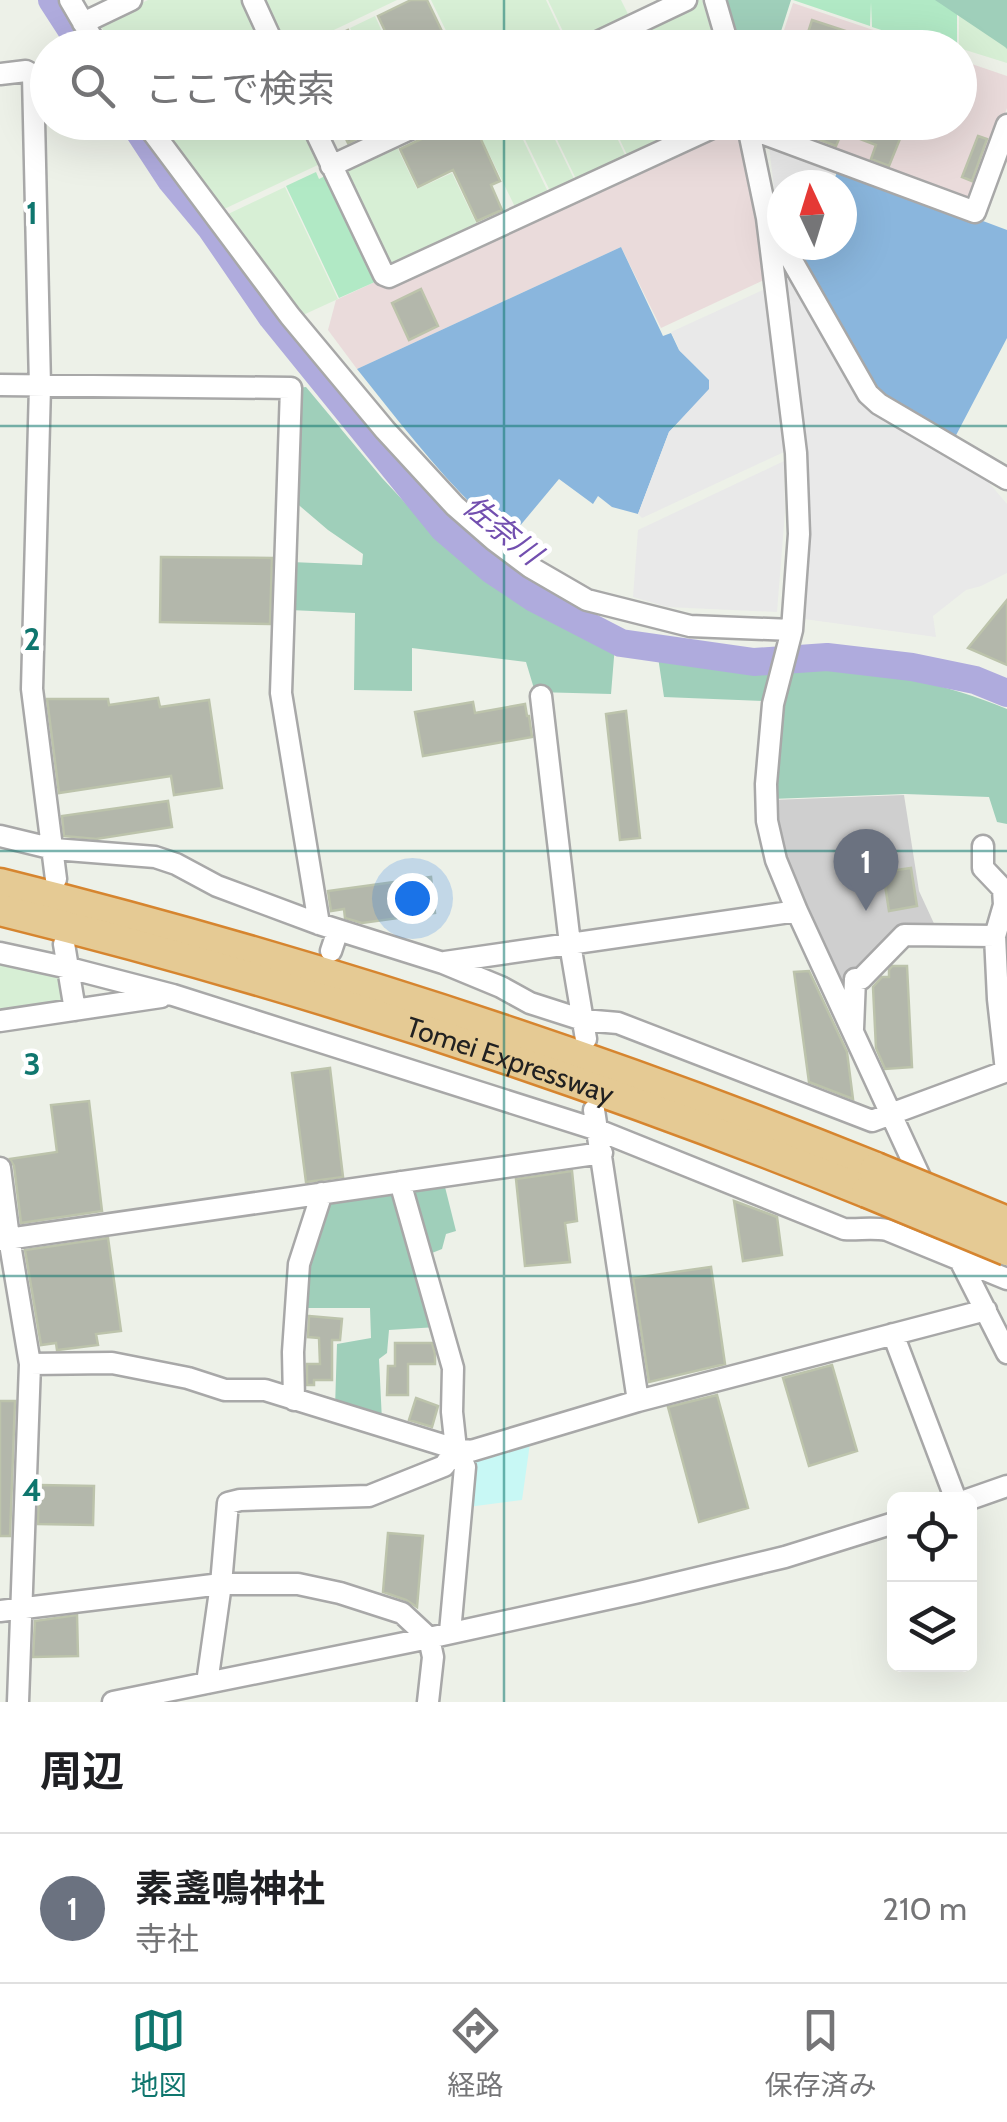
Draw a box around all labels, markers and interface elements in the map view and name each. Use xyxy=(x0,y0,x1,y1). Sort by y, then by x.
search box xyxy=(30,30,977,140)
icon: search xyxy=(65,58,120,113)
text: ここで検索 xyxy=(145,65,335,112)
north arrow xyxy=(767,170,857,260)
text: 1 xyxy=(26,193,38,232)
water label: 佐奈川 xyxy=(456,487,551,574)
text: 2 xyxy=(24,619,40,658)
pin: 1 xyxy=(834,828,898,911)
your location xyxy=(387,873,438,924)
street label: Tomei Expressway xyxy=(402,1009,619,1111)
text: 3 xyxy=(23,1044,41,1083)
text: 4 xyxy=(22,1470,42,1509)
map controls xyxy=(887,1492,977,1672)
button: locate xyxy=(887,1492,977,1582)
button: layers xyxy=(887,1582,977,1672)
text: 周辺 xyxy=(40,1745,124,1797)
text: 素盞鳴神社 xyxy=(135,1865,325,1912)
text: 1 xyxy=(67,1889,78,1928)
text: 210 m xyxy=(882,1889,967,1928)
text: 寺社 xyxy=(135,1919,199,1958)
tab: 地図 xyxy=(130,2003,187,2103)
tab: 経路 xyxy=(447,2003,504,2103)
tab: 保存済み xyxy=(764,2003,877,2103)

